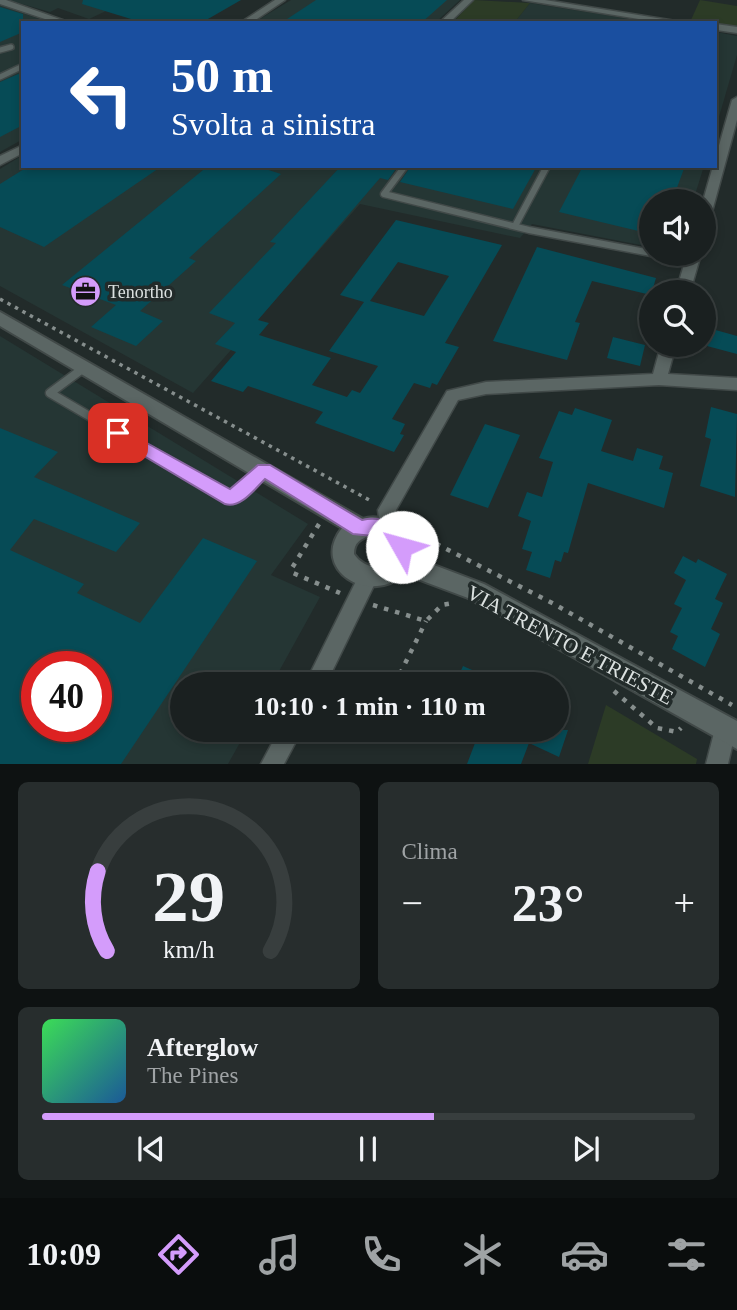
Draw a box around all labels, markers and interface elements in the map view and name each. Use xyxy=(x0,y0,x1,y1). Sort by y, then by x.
text: 50 m xyxy=(171,48,273,103)
icon: left xyxy=(56,49,147,140)
text: Svolta a sinistra xyxy=(171,106,375,142)
map controls xyxy=(639,189,716,357)
button: sound xyxy=(639,189,716,266)
office icon: Tenortho xyxy=(68,275,102,309)
button: search xyxy=(639,280,716,357)
place label: Tenortho xyxy=(108,282,173,302)
pin xyxy=(88,403,148,463)
icon: arrive xyxy=(99,414,137,452)
position arrow xyxy=(365,510,439,584)
street label: VIA TRENTO E TRIESTE xyxy=(463,580,677,710)
speed limit sign: 40 xyxy=(21,651,112,742)
text: 10:10 · 1 min · 110 m xyxy=(253,692,486,721)
text: Clima xyxy=(402,839,458,864)
text: 29 xyxy=(152,857,225,938)
text: 23° xyxy=(512,875,585,932)
text: − xyxy=(402,882,423,924)
text: + xyxy=(674,882,695,924)
text: km/h xyxy=(163,936,215,963)
text: Afterglow xyxy=(147,1033,258,1062)
text: The Pines xyxy=(147,1063,238,1088)
icon: previous xyxy=(132,1130,170,1168)
icon: pause xyxy=(349,1130,387,1168)
icon: next xyxy=(567,1130,605,1168)
icon: directions xyxy=(154,1230,203,1279)
icon: music xyxy=(255,1230,304,1279)
icon: phone xyxy=(357,1230,406,1279)
icon: climate xyxy=(458,1230,507,1279)
icon: car xyxy=(560,1230,609,1279)
icon: filters xyxy=(662,1230,711,1279)
text: 10:09 xyxy=(26,1236,101,1272)

